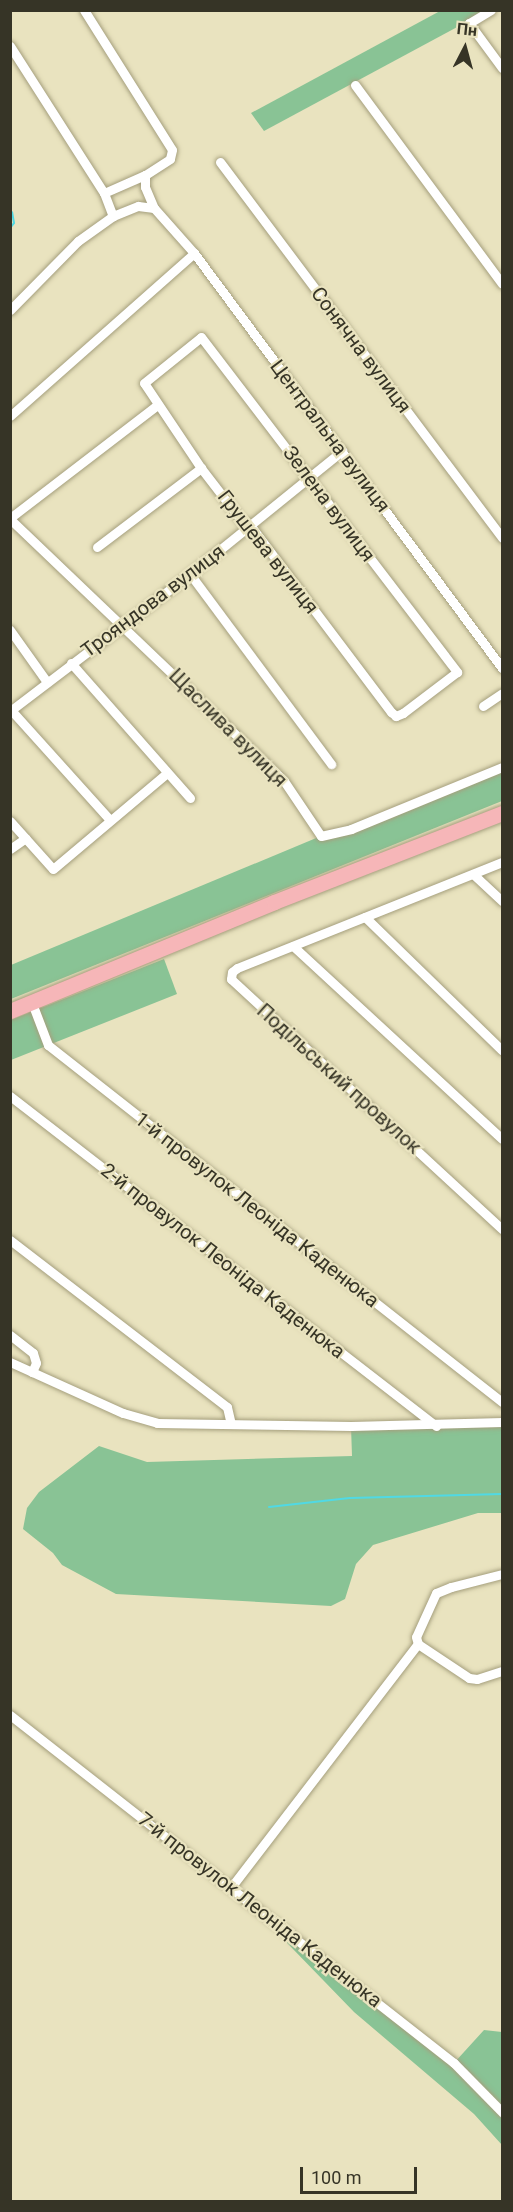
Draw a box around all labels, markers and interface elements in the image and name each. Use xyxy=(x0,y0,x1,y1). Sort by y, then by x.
north arrow xyxy=(435,18,495,78)
text: Пн xyxy=(456,19,478,40)
street label: Сонячна вулиця xyxy=(306,282,416,418)
street label: Центральна вулиця xyxy=(265,355,395,517)
street label: Зелена вулиця xyxy=(278,441,380,567)
street label: Грушева вулиця xyxy=(212,485,324,619)
street label: Трояндова вулиця xyxy=(77,539,229,663)
street label: Щаслива вулиця xyxy=(164,664,292,792)
street label: Подільський провулок xyxy=(252,999,426,1159)
street label: 1-й провулок Леоніда Каденюка xyxy=(130,1107,384,1313)
street label: 2-й провулок Леоніда Каденюка xyxy=(96,1158,350,1364)
street label: 7-й провулок Леоніда Каденюка xyxy=(133,1807,387,2013)
scale bar xyxy=(303,2155,420,2193)
text: 100 m xyxy=(311,2167,362,2188)

